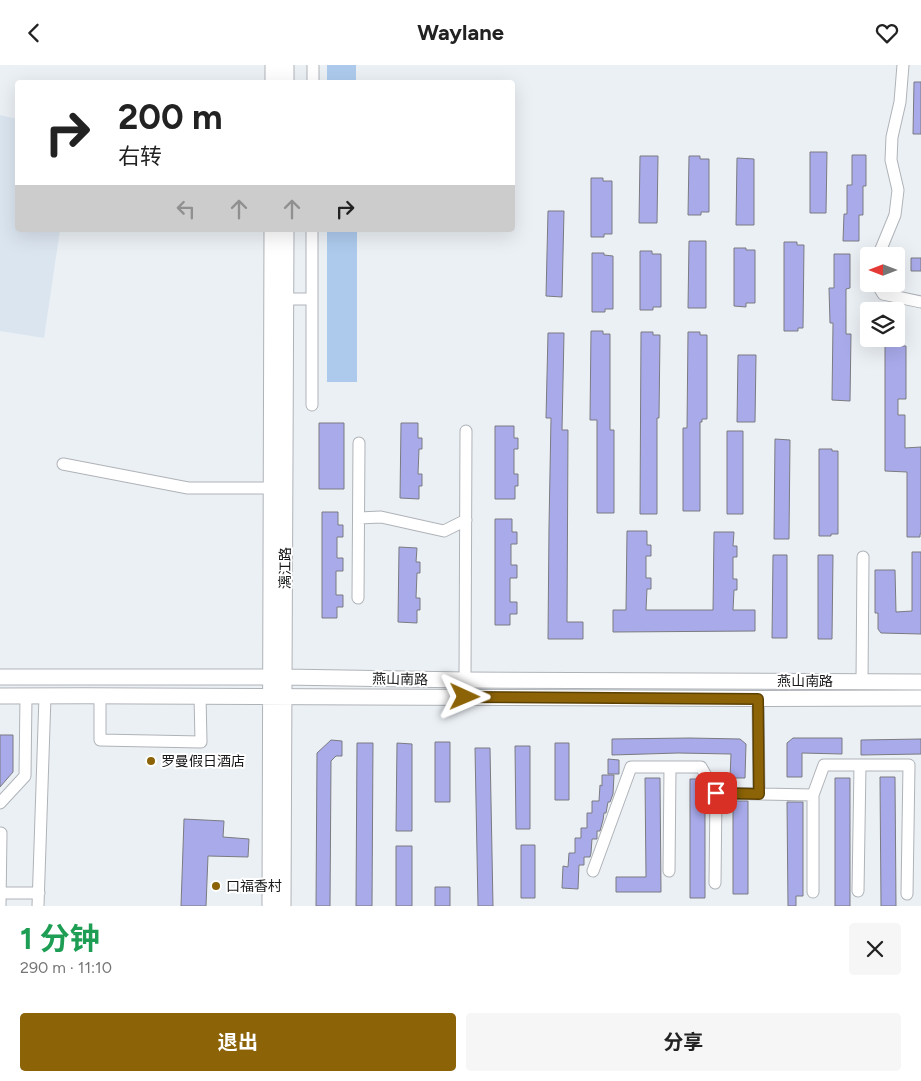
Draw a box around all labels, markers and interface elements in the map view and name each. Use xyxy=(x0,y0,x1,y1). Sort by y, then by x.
icon: back xyxy=(20,19,48,47)
text: Waylane xyxy=(417,19,504,46)
icon: heart xyxy=(873,19,901,47)
text: 200 m xyxy=(118,96,222,138)
icon: right xyxy=(35,100,100,165)
text: 右转 xyxy=(118,143,162,170)
icon: left xyxy=(172,195,200,223)
icon: ahead xyxy=(225,195,253,223)
icon: ahead xyxy=(278,195,306,223)
icon: right xyxy=(331,195,359,223)
north arrow xyxy=(860,247,905,293)
map controls xyxy=(860,247,905,347)
button: layers xyxy=(860,302,905,347)
street label: 漓江路 xyxy=(277,547,294,589)
position arrow xyxy=(438,670,490,722)
street label: 燕山南路 xyxy=(372,671,428,688)
street label: 燕山南路 xyxy=(777,673,833,690)
place label: 罗曼假日酒店 xyxy=(161,753,245,770)
marker: 罗曼假日酒店 xyxy=(145,755,157,767)
pin xyxy=(695,772,737,814)
icon: arrive xyxy=(702,779,730,807)
place label: 口福香村 xyxy=(226,878,282,895)
marker: 口福香村 xyxy=(210,880,222,892)
text: 1 分钟 xyxy=(20,920,100,957)
button: close xyxy=(849,923,901,975)
text: 290 m · 11:10 xyxy=(20,958,112,977)
button: 退出 xyxy=(20,1013,456,1071)
button: 分享 xyxy=(466,1013,901,1071)

